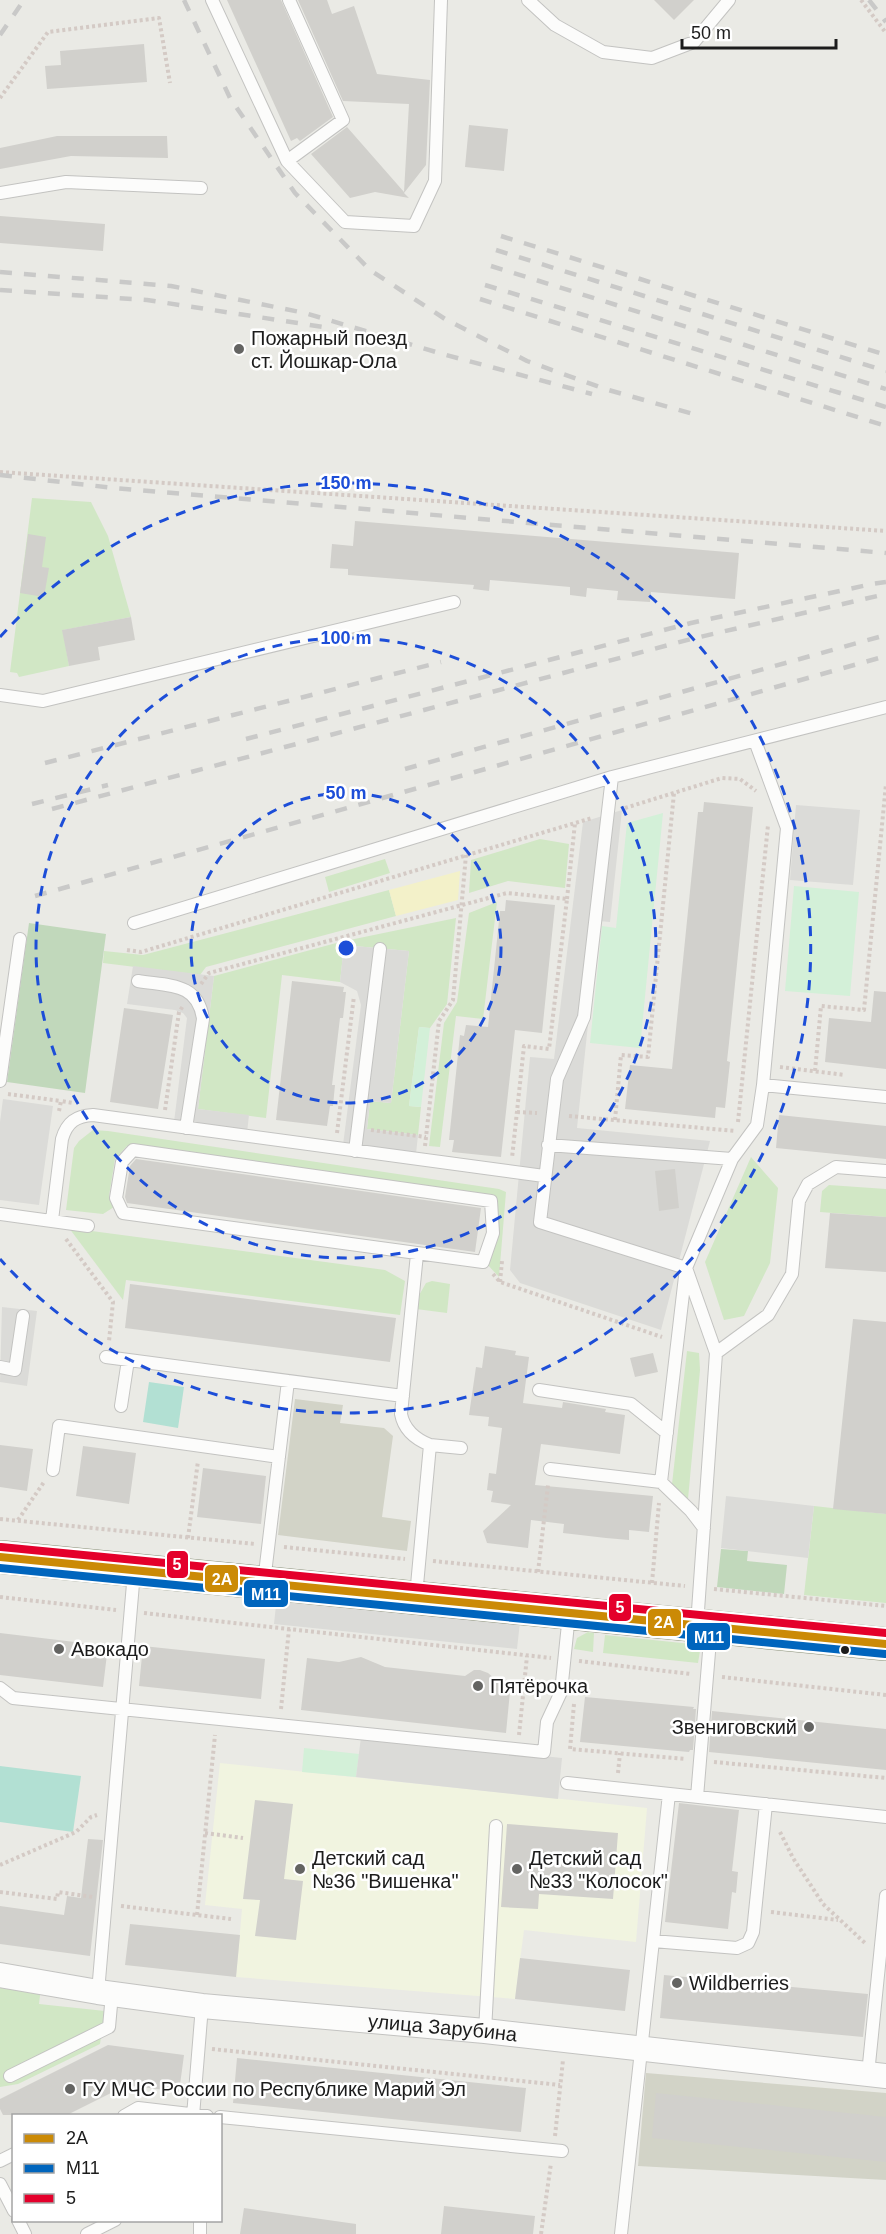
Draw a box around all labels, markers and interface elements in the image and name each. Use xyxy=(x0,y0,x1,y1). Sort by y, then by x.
scale bar xyxy=(682,12,836,50)
text: 50 m xyxy=(691,23,731,43)
place label: Пожарный поезд ст. Йошкар-Ола xyxy=(251,327,407,372)
marker: Пожарный поезд ст. Йошкар-Ола xyxy=(232,342,246,356)
text: 150 m xyxy=(320,473,372,493)
text: 100 m xyxy=(320,628,372,648)
text: 50 m xyxy=(325,783,367,803)
centre of rings xyxy=(336,938,356,958)
line badge: 5 xyxy=(166,1550,189,1579)
text: 5 xyxy=(173,1556,182,1573)
line badge: 2А xyxy=(204,1564,239,1593)
text: 2А xyxy=(212,1571,233,1588)
line badge: М11 xyxy=(243,1579,289,1608)
text: М11 xyxy=(251,1586,281,1603)
line badge: 5 xyxy=(608,1593,632,1622)
text: 5 xyxy=(616,1599,625,1616)
line badge: 2А xyxy=(647,1608,682,1637)
text: 2А xyxy=(654,1614,675,1631)
line badge: М11 xyxy=(686,1622,731,1651)
text: М11 xyxy=(694,1629,724,1646)
place label: Авокадо xyxy=(71,1638,149,1660)
marker: Авокадо xyxy=(52,1642,66,1656)
unlabelled marker xyxy=(839,1644,851,1656)
place label: Пятёрочка xyxy=(490,1675,589,1697)
marker: Пятёрочка xyxy=(471,1679,485,1693)
place label: Звениговский xyxy=(672,1716,797,1738)
marker: Звениговский xyxy=(802,1720,816,1734)
place label: Детский сад №36 "Вишенка" xyxy=(312,1847,459,1892)
place label: Детский сад №33 "Колосок" xyxy=(529,1847,668,1892)
marker: Детский сад №36 "Вишенка" xyxy=(293,1862,307,1876)
marker: Детский сад №33 "Колосок" xyxy=(510,1862,524,1876)
place label: Wildberries xyxy=(689,1972,789,1994)
marker: Wildberries xyxy=(670,1976,684,1990)
street label: улица Зарубина xyxy=(367,2010,519,2046)
place label: ГУ МЧС России по Республике Марий Эл xyxy=(82,2078,466,2100)
marker: ГУ МЧС России по Республике Марий Эл xyxy=(63,2082,77,2096)
legend xyxy=(12,2114,222,2222)
text: 2А xyxy=(66,2128,88,2148)
text: М11 xyxy=(66,2158,100,2178)
text: 5 xyxy=(66,2188,76,2208)

